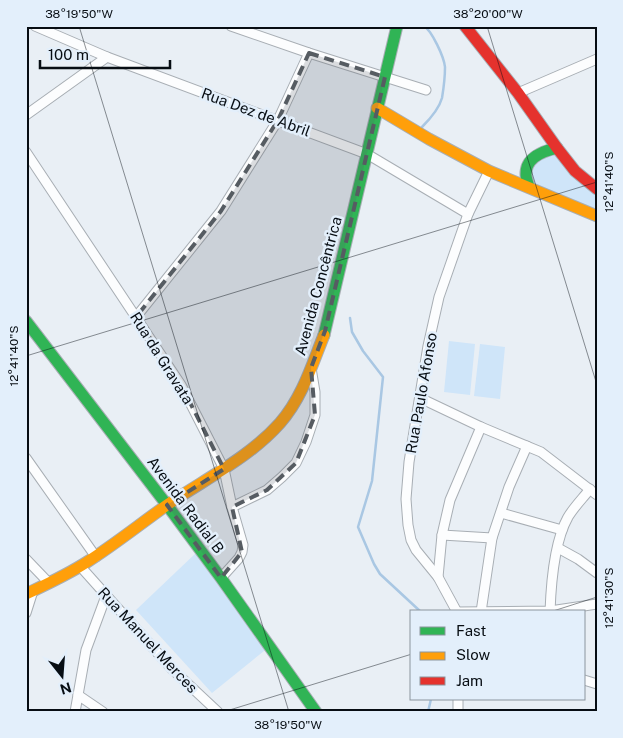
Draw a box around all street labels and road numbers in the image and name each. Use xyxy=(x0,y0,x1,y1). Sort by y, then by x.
street label: Rua Dez de Abril xyxy=(199,84,313,140)
street label: Avenida Concêntrica xyxy=(291,215,345,357)
street label: Rua da Gravata xyxy=(127,309,197,407)
street label: Rua Paulo Afonso xyxy=(402,331,440,455)
street label: Avenida Radial B xyxy=(144,453,228,557)
street label: Rua Manuel Merces xyxy=(95,584,201,696)

